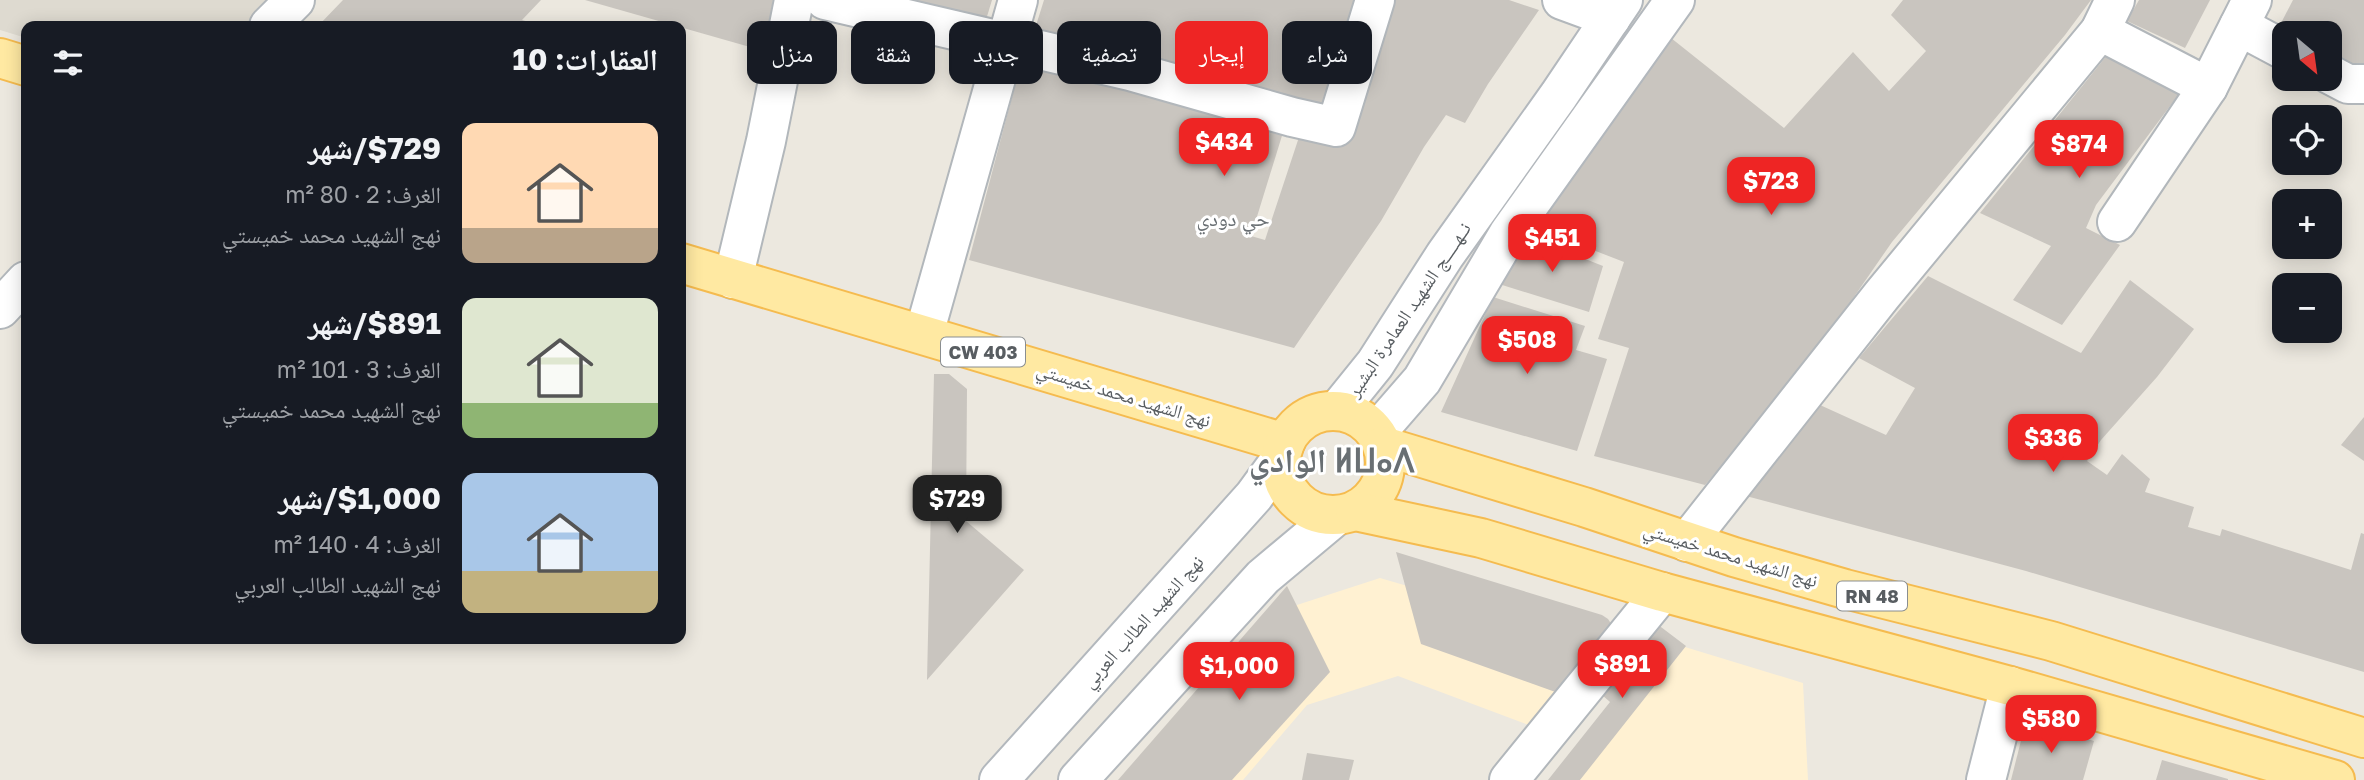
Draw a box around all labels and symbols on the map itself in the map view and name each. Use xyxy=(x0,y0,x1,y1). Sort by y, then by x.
north arrow xyxy=(2272,21,2342,91)
pin: $434 xyxy=(1183,118,1265,178)
pin: $874 xyxy=(2038,120,2120,180)
pin: $723 xyxy=(1730,158,1812,217)
district label: حي دودي xyxy=(1196,205,1270,235)
pin: $451 xyxy=(1511,215,1593,274)
street label: نــهـــــج الشهيد العمامرة البشير xyxy=(1340,217,1477,403)
pin: $508 xyxy=(1486,316,1568,376)
road number: CW 403 xyxy=(941,338,1025,366)
street label: نهج الشهيد محمد خميستي xyxy=(1033,357,1214,436)
pin: $336 xyxy=(2012,414,2094,474)
district label: الوادي ⵍⵡⴰⴷ xyxy=(1249,440,1415,486)
pin: $729 xyxy=(916,476,998,535)
street label: نهج الشهيد محمد خميستي xyxy=(1640,517,1821,596)
street label: نهج الشهيد الطالب العربي xyxy=(1076,550,1211,695)
road number: RN 48 xyxy=(1837,582,1907,610)
pin: $891 xyxy=(1581,640,1663,700)
pin: $1,000 xyxy=(1182,642,1296,702)
pin: $580 xyxy=(2010,696,2092,755)

